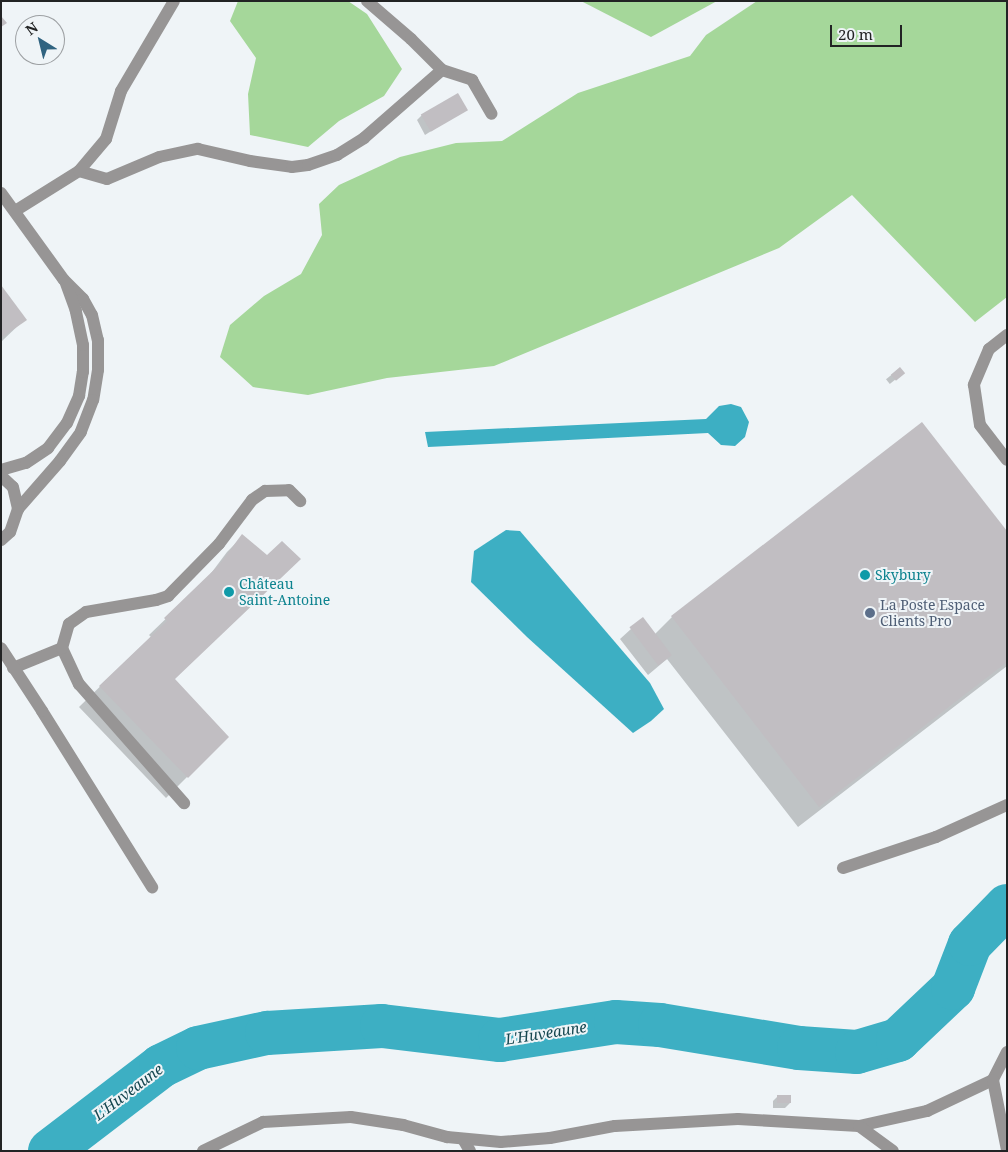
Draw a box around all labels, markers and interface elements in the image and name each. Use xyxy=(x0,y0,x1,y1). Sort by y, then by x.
north arrow xyxy=(15,15,65,65)
scale bar xyxy=(833,15,906,47)
text: N xyxy=(21,17,42,39)
text: 20 m xyxy=(838,24,873,44)
place label: Skybury xyxy=(875,567,931,583)
marker: Skybury xyxy=(859,569,871,581)
place label: Château Saint-Antoine xyxy=(239,576,330,608)
marker: Château Saint-Antoine xyxy=(223,586,235,598)
place label: La Poste Espace Clients Pro xyxy=(880,597,985,630)
marker: La Poste Espace Clients Pro xyxy=(864,607,876,619)
water label: L'Huveaune xyxy=(504,1018,588,1048)
water label: L'Huveaune xyxy=(90,1060,166,1124)

